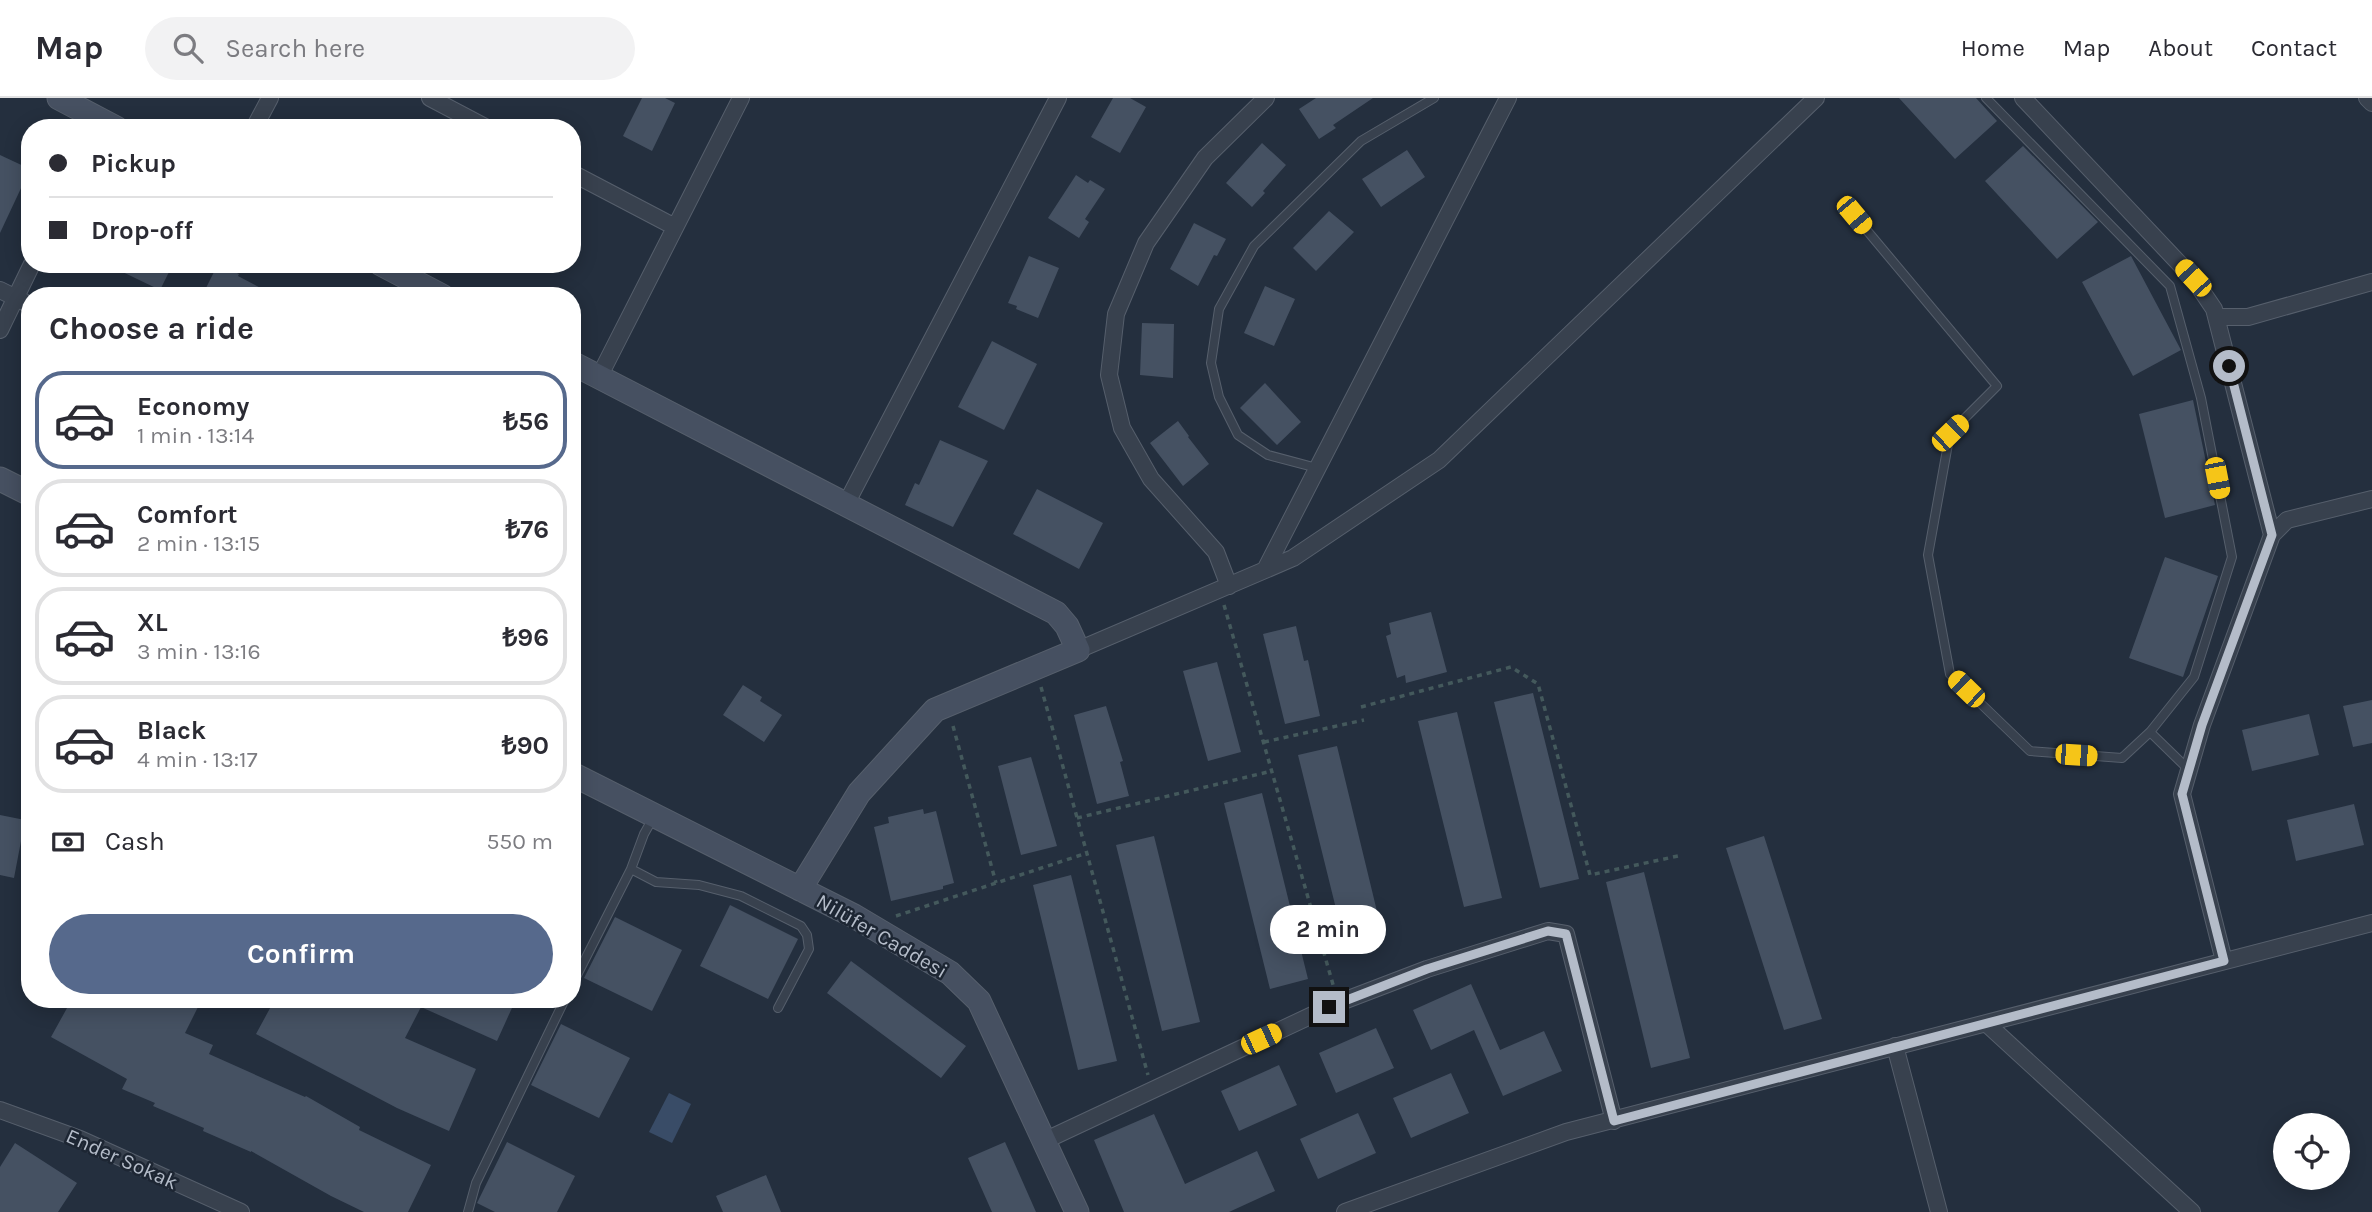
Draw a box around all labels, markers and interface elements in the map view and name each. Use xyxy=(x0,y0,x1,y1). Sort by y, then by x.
search box xyxy=(145,17,635,80)
text: Map xyxy=(35,29,103,67)
icon: search xyxy=(169,29,207,67)
text: Search here xyxy=(225,33,365,64)
text: Home xyxy=(1961,34,2025,62)
text: Map xyxy=(2063,34,2110,62)
text: About xyxy=(2148,34,2213,62)
text: Contact xyxy=(2251,34,2337,62)
text: Pickup xyxy=(91,148,176,179)
car xyxy=(1833,192,1876,238)
text: Drop-off xyxy=(91,215,193,246)
car xyxy=(2171,255,2216,301)
text: Choose a ride xyxy=(49,310,254,347)
route start xyxy=(2213,350,2245,382)
icon: car xyxy=(53,389,116,452)
text: Economy xyxy=(137,391,249,422)
text: ₺56 xyxy=(503,406,549,437)
car xyxy=(1928,411,1973,455)
text: 1 min · 13:14 xyxy=(137,422,254,449)
car xyxy=(2203,455,2232,501)
icon: car xyxy=(53,497,116,560)
text: Comfort xyxy=(137,499,238,530)
text: ₺76 xyxy=(505,514,549,545)
text: 2 min · 13:15 xyxy=(137,530,260,557)
icon: car xyxy=(53,605,116,668)
text: XL xyxy=(137,607,168,638)
text: ₺96 xyxy=(502,622,549,653)
text: 3 min · 13:16 xyxy=(137,638,261,665)
car xyxy=(1944,667,1989,711)
icon: car xyxy=(53,713,116,776)
text: Black xyxy=(137,715,206,746)
text: ₺90 xyxy=(502,730,549,761)
car xyxy=(2055,743,2098,767)
text: 4 min · 13:17 xyxy=(137,746,257,773)
icon: cash xyxy=(49,823,87,861)
text: Cash xyxy=(105,826,165,857)
text: 550 m xyxy=(486,828,553,855)
street label: Nilüfer Caddesi xyxy=(812,889,952,983)
callout: 2 min xyxy=(1271,906,1387,954)
button: Confirm xyxy=(49,914,553,994)
text: 2 min xyxy=(1296,916,1360,943)
route end xyxy=(1313,991,1345,1023)
car xyxy=(1238,1021,1285,1057)
map controls xyxy=(2273,1113,2350,1190)
button: locate xyxy=(2273,1113,2350,1190)
street label: Ender Sokak xyxy=(62,1124,182,1194)

